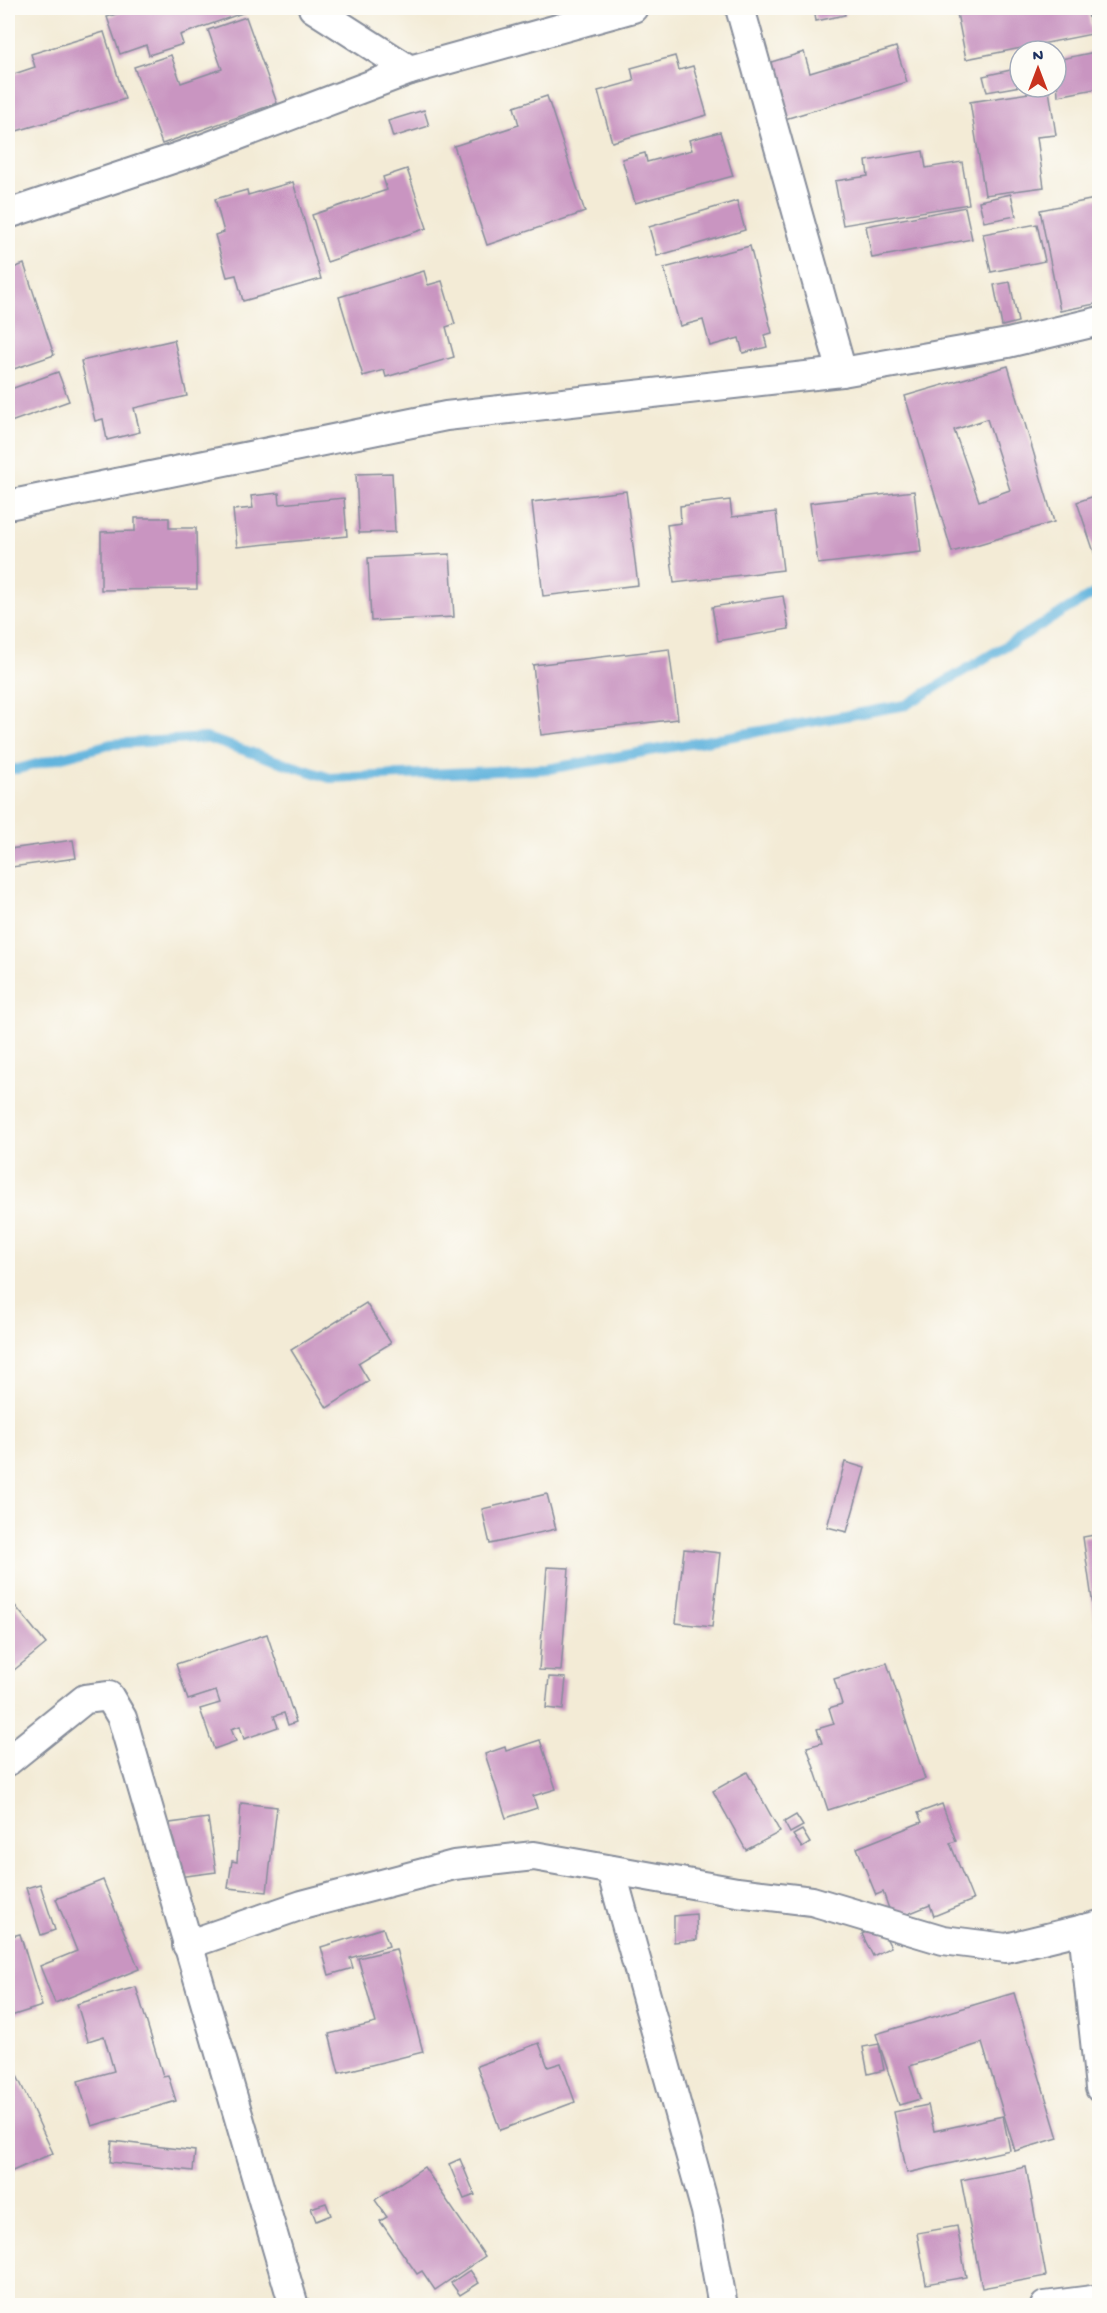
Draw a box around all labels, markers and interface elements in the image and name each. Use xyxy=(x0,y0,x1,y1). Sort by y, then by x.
north arrow xyxy=(1008,39,1068,99)
text: N xyxy=(1033,48,1044,67)

